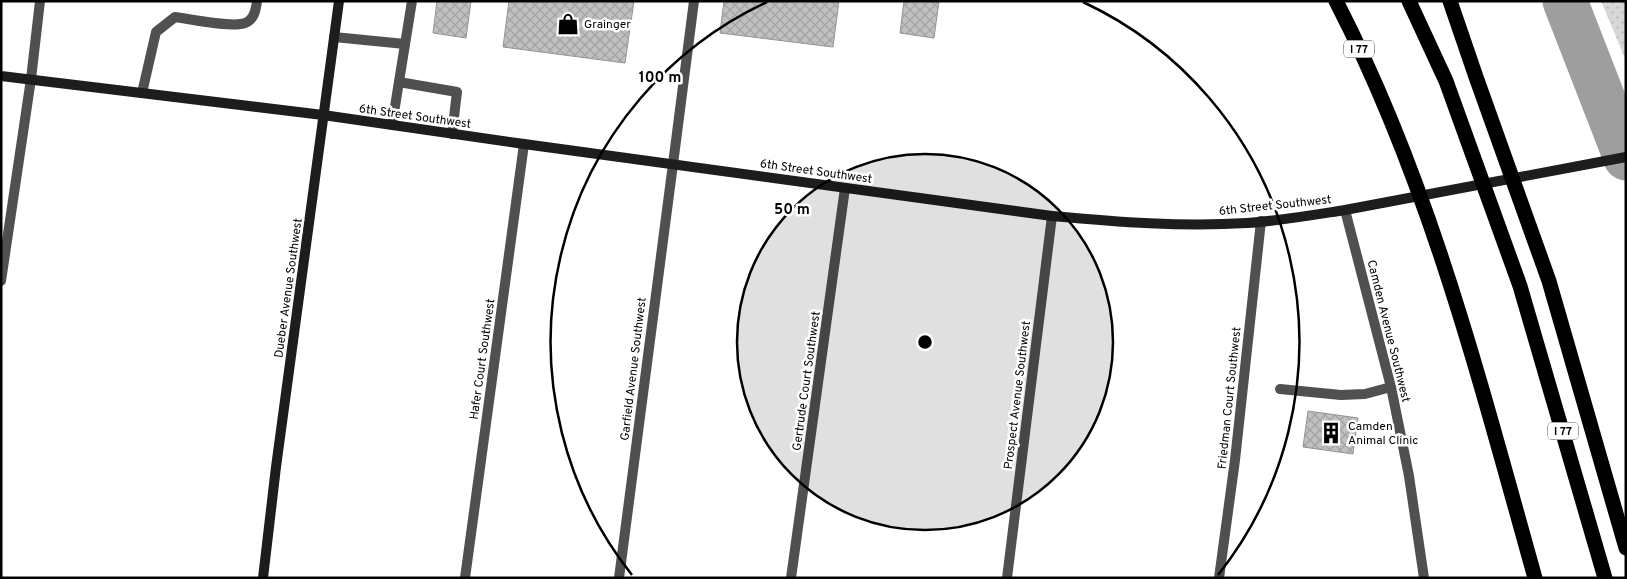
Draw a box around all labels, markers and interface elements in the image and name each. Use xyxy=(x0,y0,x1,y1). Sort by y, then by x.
shop icon: Grainger xyxy=(555,11,581,37)
place label: Grainger xyxy=(584,17,631,33)
road number: I 77 xyxy=(1344,41,1374,58)
text: 100 m xyxy=(639,69,681,88)
street label: 6th Street Southwest xyxy=(358,101,472,133)
street label: 6th Street Southwest xyxy=(759,156,873,188)
street label: 6th Street Southwest xyxy=(1218,192,1332,220)
text: 50 m xyxy=(774,201,810,220)
street label: Dueber Avenue Southwest xyxy=(271,217,307,359)
street label: Camden Avenue Southwest xyxy=(1363,258,1413,404)
street label: Garfield Avenue Southwest xyxy=(617,297,651,442)
street label: Hafer Court Southwest xyxy=(467,298,499,421)
street label: Gertrude Court Southwest xyxy=(789,310,825,452)
street label: Prospect Avenue Southwest xyxy=(1001,320,1035,470)
street label: Friedman Court Southwest xyxy=(1215,326,1245,470)
centre of rings xyxy=(916,333,934,351)
place label: Camden Animal Clinic xyxy=(1348,419,1418,449)
building icon: Camden Animal Clinic xyxy=(1318,420,1344,446)
road number: I 77 xyxy=(1548,422,1578,440)

